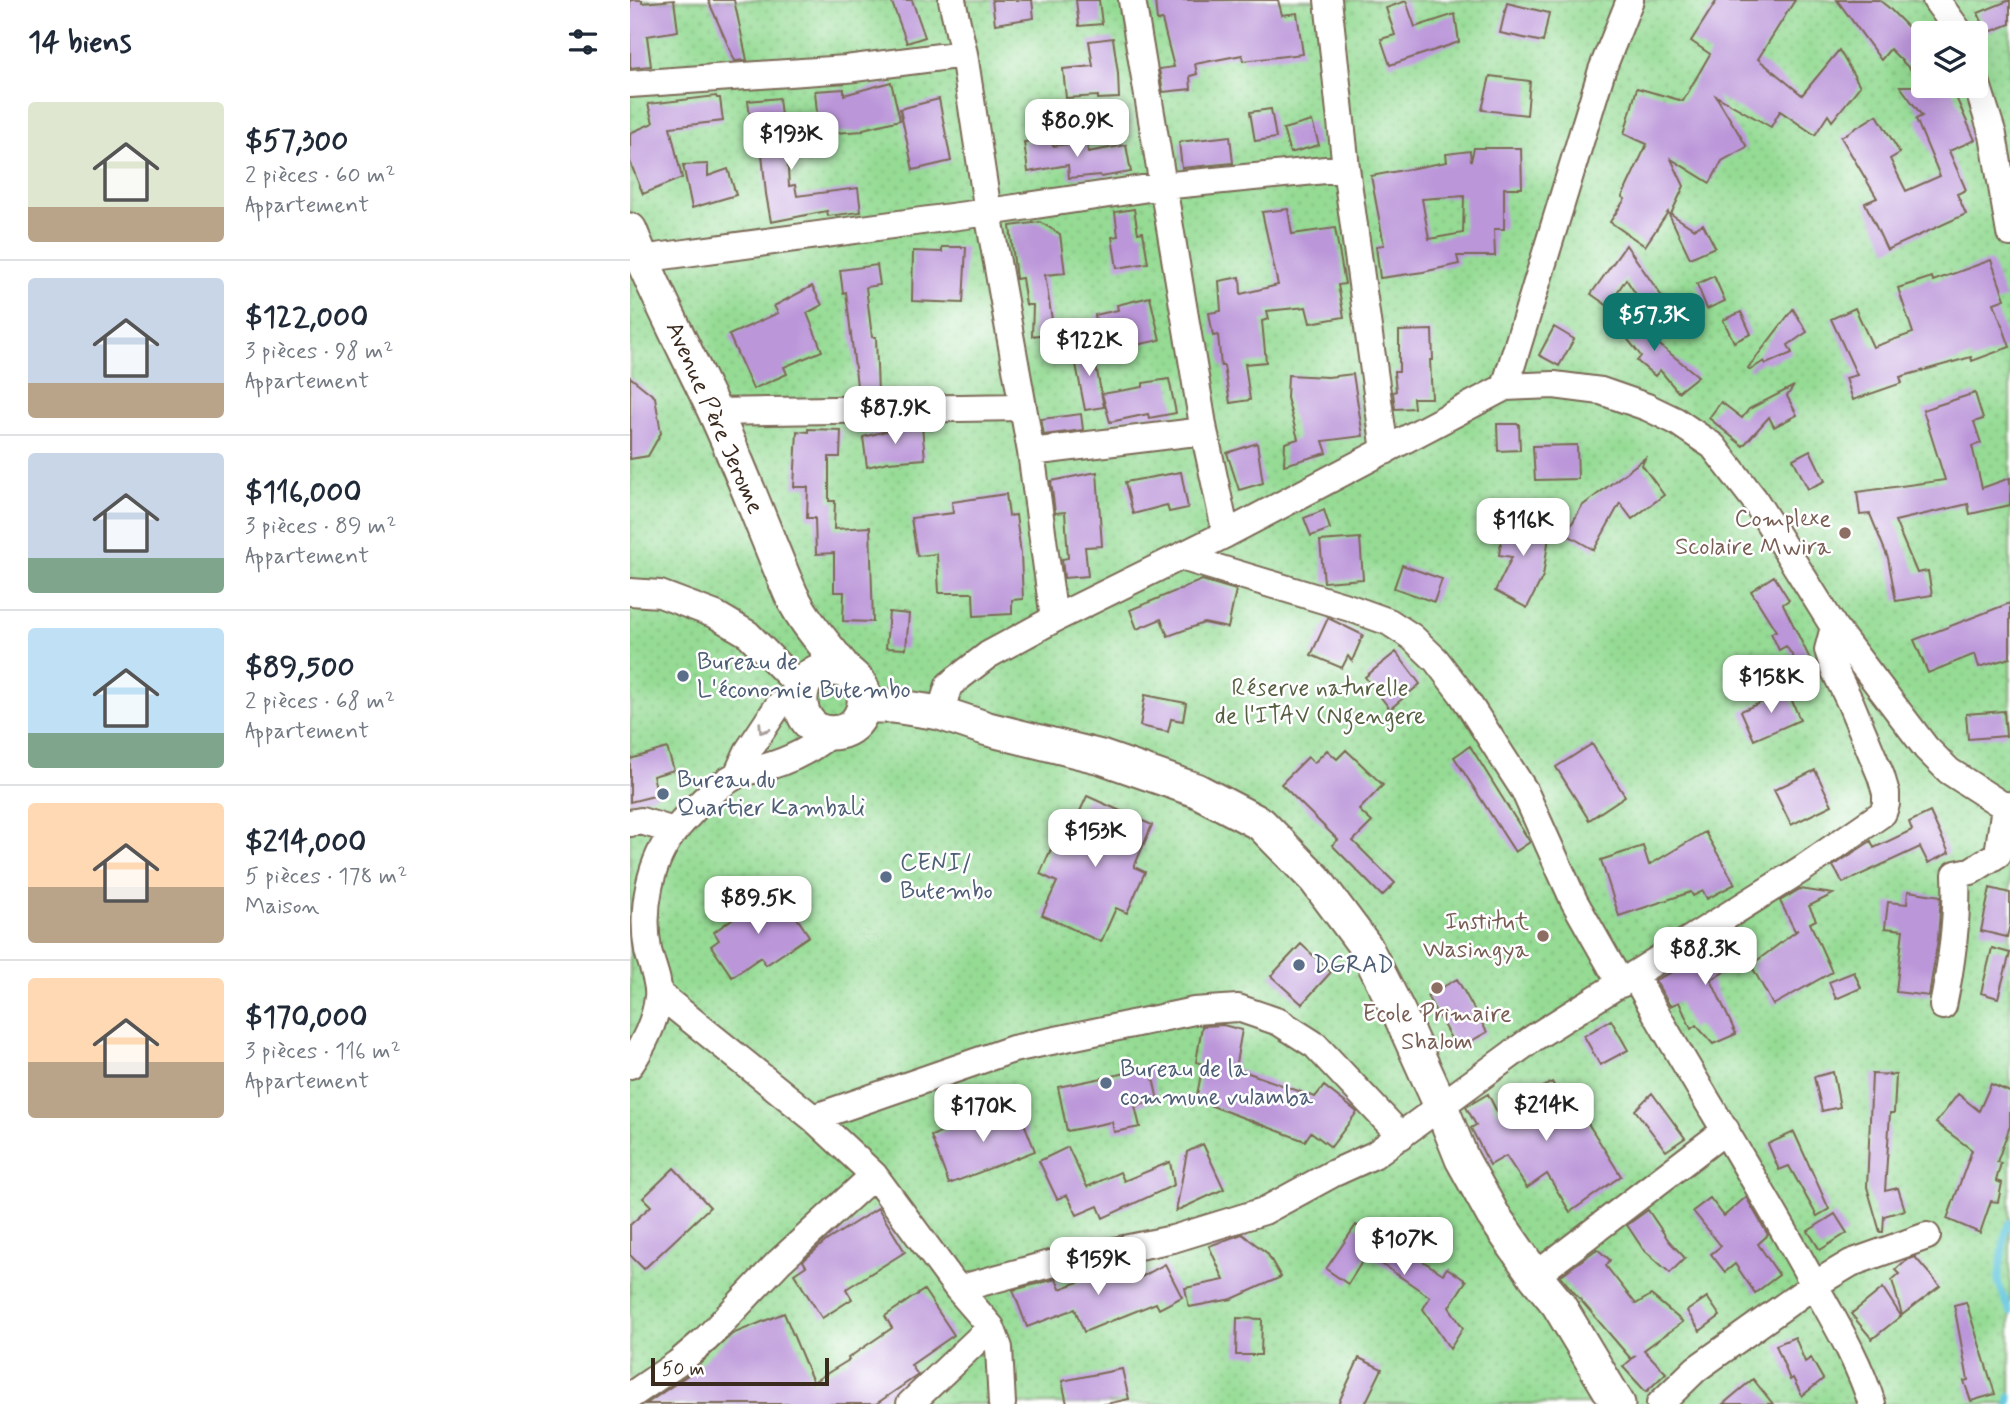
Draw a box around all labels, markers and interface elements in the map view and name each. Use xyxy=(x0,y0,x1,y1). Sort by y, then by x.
map controls xyxy=(1911,21,1988,98)
button: layers xyxy=(1911,21,1988,98)
text: 14 biens xyxy=(28,23,132,62)
icon: filters xyxy=(564,23,602,61)
pin: $80.9K xyxy=(1020,100,1134,159)
text: $80.9K xyxy=(1041,107,1113,137)
pin: $193K xyxy=(742,113,840,172)
text: $193K xyxy=(759,120,823,150)
text: $57,300 xyxy=(245,122,348,161)
icon: home xyxy=(84,130,168,214)
text: 2 pièces · 60 m² xyxy=(245,161,395,191)
text: Appartement xyxy=(245,191,369,221)
pin: $57.3K xyxy=(1597,294,1711,353)
text: $122,000 xyxy=(245,298,368,337)
text: $57.3K xyxy=(1619,301,1689,331)
icon: home xyxy=(84,306,168,390)
street label: Avenue Père Jerome xyxy=(658,317,770,519)
pin: $122K xyxy=(1040,318,1138,378)
text: $122K xyxy=(1056,326,1122,356)
text: 3 pièces · 98 m² xyxy=(245,337,394,367)
text: Appartement xyxy=(245,367,369,397)
pin: $87.9K xyxy=(838,386,952,446)
text: $87.9K xyxy=(860,394,930,424)
text: $116,000 xyxy=(245,473,362,512)
icon: home xyxy=(84,481,168,565)
pin: $116K xyxy=(1474,498,1572,558)
place label: Complexe Scolaire Mwira xyxy=(1675,504,1832,563)
text: $116K xyxy=(1493,506,1553,536)
text: 3 pièces · 89 m² xyxy=(245,512,396,542)
marker: Complexe Scolaire Mwira xyxy=(1837,525,1853,541)
text: Appartement xyxy=(245,542,369,572)
place label: Bureau de L'économie Butembo xyxy=(697,647,911,706)
text: $89,500 xyxy=(245,648,355,687)
icon: home xyxy=(84,656,168,740)
pin: $158K xyxy=(1722,656,1820,715)
text: $158K xyxy=(1739,663,1803,693)
marker: Bureau de L'économie Butembo xyxy=(675,668,691,684)
park label: Réserve naturelle de l'ITAV (Ngengere xyxy=(1215,673,1425,735)
text: 2 pièces · 68 m² xyxy=(245,687,395,717)
text: Appartement xyxy=(245,717,369,747)
one-way arrow xyxy=(758,721,771,734)
place label: Bureau du Quartier Kambali xyxy=(677,765,865,824)
marker: Bureau du Quartier Kambali xyxy=(655,786,671,802)
pin: $153K xyxy=(1046,810,1144,869)
text: $153K xyxy=(1064,817,1126,847)
text: $214,000 xyxy=(245,823,366,862)
icon: home xyxy=(84,831,168,915)
place label: CENI/ Butembo xyxy=(900,848,993,907)
text: 5 pièces · 178 m² xyxy=(245,862,407,892)
marker: CENI/ Butembo xyxy=(878,869,894,885)
pin: $89.5K xyxy=(701,876,815,936)
text: $89.5K xyxy=(720,884,796,914)
text: Maison xyxy=(245,892,320,922)
place label: Institut Wasingya xyxy=(1423,907,1530,966)
marker: Institut Wasingya xyxy=(1535,928,1551,944)
pin: $88.3K xyxy=(1648,928,1762,987)
text: $88.3K xyxy=(1670,935,1740,965)
place label: DGRAD xyxy=(1313,950,1394,981)
marker: DGRAD xyxy=(1291,957,1307,973)
marker: Ecole Primaire Shalom xyxy=(1429,980,1445,996)
text: $170,000 xyxy=(245,998,368,1037)
place label: Ecole Primaire Shalom xyxy=(1362,999,1512,1058)
icon: home xyxy=(84,1006,168,1090)
text: 3 pièces · 116 m² xyxy=(245,1037,401,1067)
place label: Bureau de la commune vulamba xyxy=(1120,1054,1314,1113)
text: Appartement xyxy=(245,1067,369,1097)
marker: Bureau de la commune vulamba xyxy=(1098,1075,1114,1091)
pin: $170K xyxy=(934,1084,1032,1144)
pin: $214K xyxy=(1497,1084,1595,1143)
text: $214K xyxy=(1514,1091,1578,1121)
text: $170K xyxy=(950,1092,1016,1122)
pin: $107K xyxy=(1355,1218,1453,1277)
text: $107K xyxy=(1371,1225,1437,1255)
pin: $159K xyxy=(1049,1238,1147,1297)
text: $159K xyxy=(1066,1245,1130,1275)
scale bar xyxy=(651,1355,830,1387)
text: 50 m xyxy=(662,1357,705,1382)

